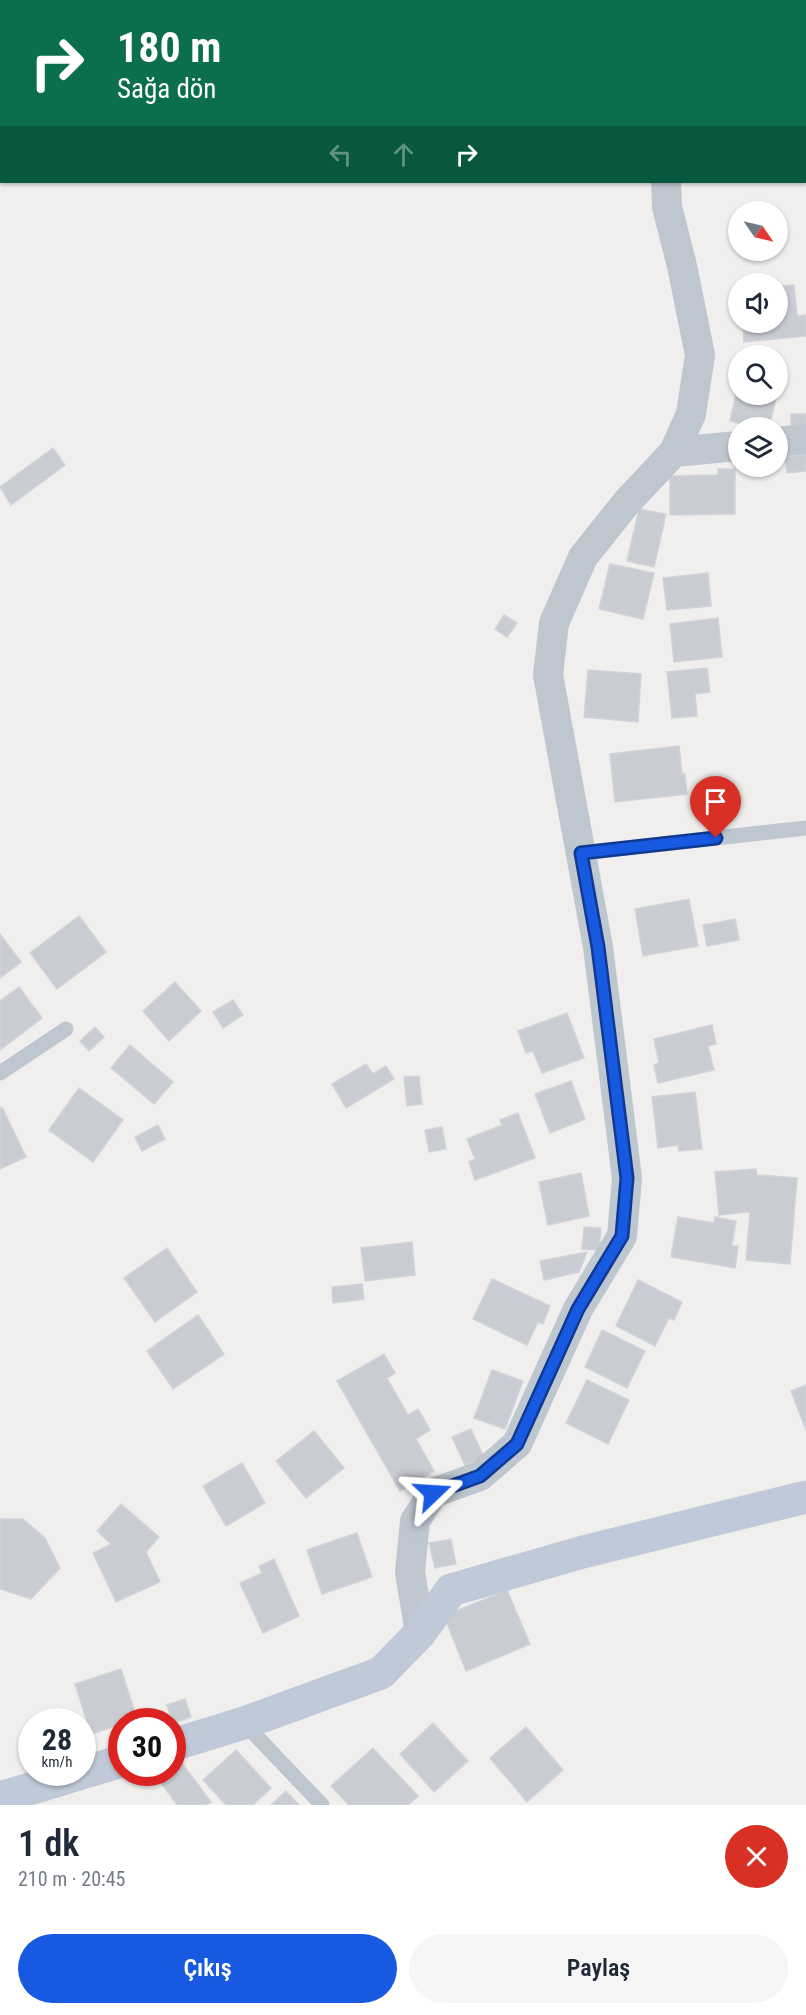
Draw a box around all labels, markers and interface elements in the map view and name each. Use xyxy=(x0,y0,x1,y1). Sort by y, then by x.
text: 180 m xyxy=(117,23,222,72)
icon: right xyxy=(18,24,96,102)
text: Sağa dön xyxy=(117,73,216,105)
icon: left xyxy=(324,138,357,171)
icon: ahead xyxy=(387,138,420,171)
icon: right xyxy=(450,138,483,171)
north arrow xyxy=(728,201,788,261)
map controls xyxy=(728,201,788,477)
button: sound xyxy=(728,273,788,333)
button: search xyxy=(728,345,788,405)
button: layers xyxy=(728,417,788,477)
pin xyxy=(690,776,741,838)
icon: arrive xyxy=(699,785,732,818)
position arrow xyxy=(401,1461,465,1525)
speed limit sign: 30 xyxy=(108,1708,186,1786)
text: 28 xyxy=(42,1722,72,1757)
text: km/h xyxy=(42,1753,72,1771)
text: 1 dk xyxy=(18,1823,79,1865)
button: close xyxy=(725,1825,788,1888)
text: 210 m · 20:45 xyxy=(18,1867,125,1891)
button: Çıkış xyxy=(18,1934,397,2003)
button: Paylaş xyxy=(409,1934,788,2003)

